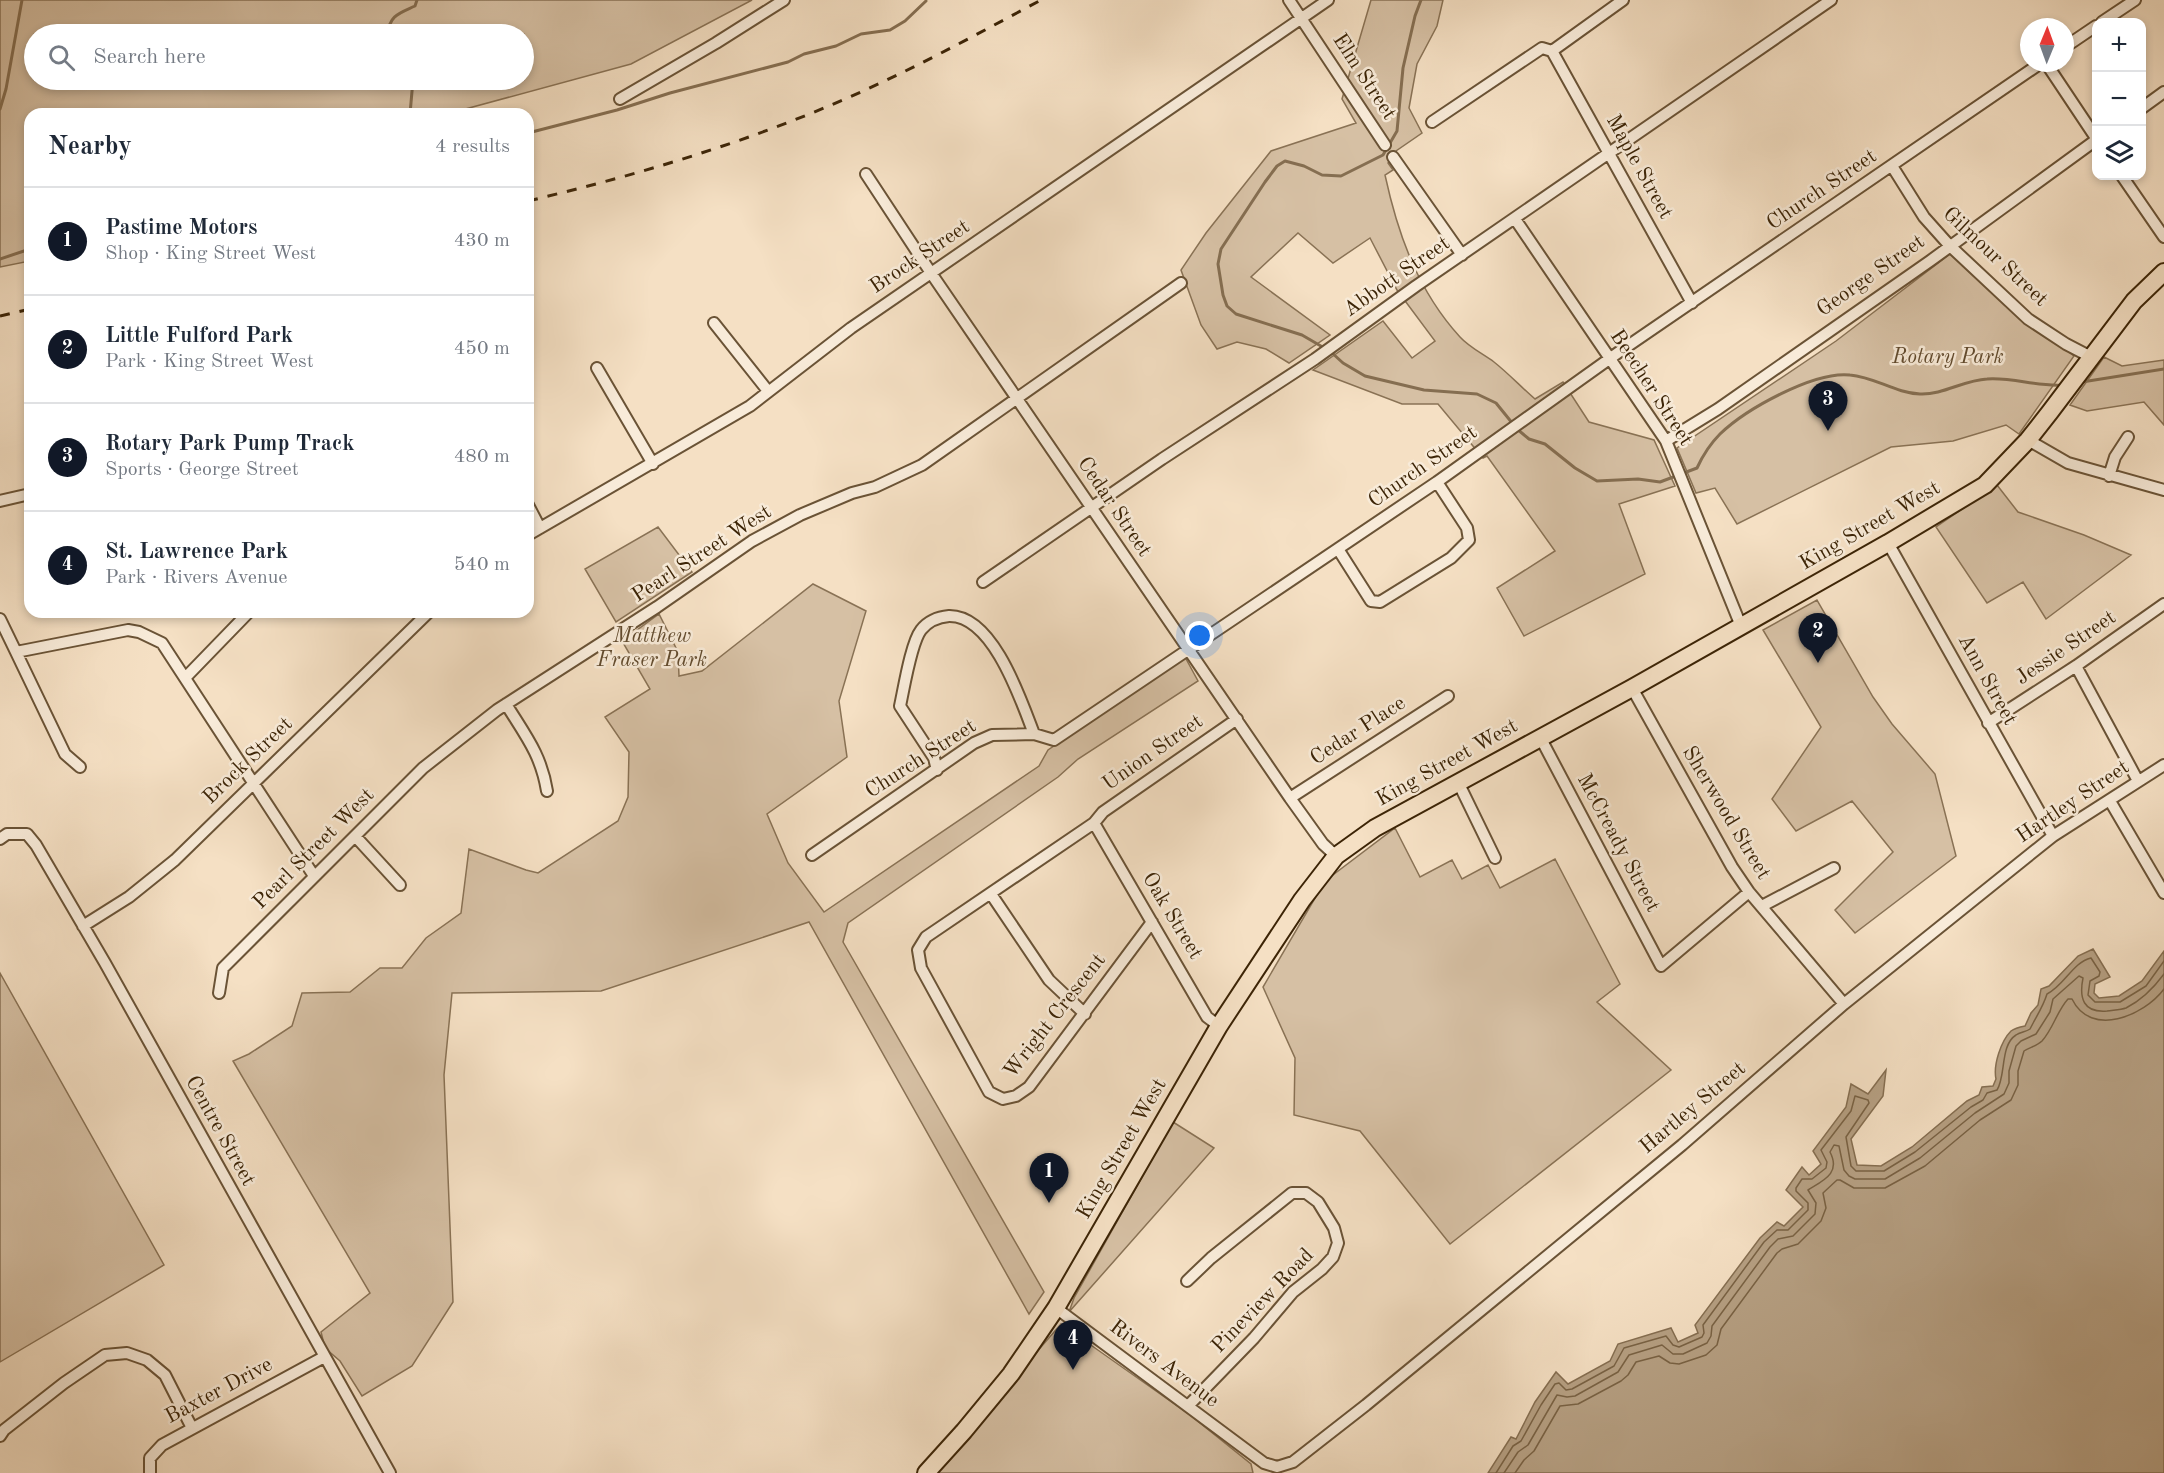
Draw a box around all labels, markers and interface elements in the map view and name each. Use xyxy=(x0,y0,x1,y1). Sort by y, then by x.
north arrow xyxy=(2020,18,2074,72)
map controls xyxy=(2092,18,2146,180)
button: + xyxy=(2092,18,2146,72)
search box xyxy=(24,24,534,90)
street label: Elm Street xyxy=(1328,30,1400,124)
icon: search xyxy=(45,41,78,74)
text: Search here xyxy=(93,46,206,68)
button: − xyxy=(2092,72,2146,126)
street label: Maple Street xyxy=(1602,111,1676,223)
button: layers xyxy=(2092,126,2146,180)
text: Nearby xyxy=(48,134,132,160)
text: 4 results xyxy=(435,137,510,157)
street label: Church Street xyxy=(1763,146,1881,234)
street label: Gilmour Street xyxy=(1939,203,2051,311)
street label: Brock Street xyxy=(866,216,974,298)
text: Pastime Motors xyxy=(105,217,258,239)
text: 1 xyxy=(62,231,73,251)
text: 430 m xyxy=(454,231,510,251)
street label: George Street xyxy=(1813,231,1929,321)
street label: Abbott Street xyxy=(1340,233,1454,321)
text: Shop · King Street West xyxy=(105,244,316,264)
text: Little Fulford Park xyxy=(105,325,293,347)
street label: Beecher Street xyxy=(1606,326,1696,450)
text: 2 xyxy=(62,339,73,359)
text: 450 m xyxy=(454,339,510,359)
park label: Rotary Park xyxy=(1891,347,2004,368)
text: Park · King Street West xyxy=(105,352,314,372)
pin: 3 xyxy=(1808,382,1848,431)
street label: Church Street xyxy=(1365,422,1481,512)
text: Rotary Park Pump Track xyxy=(105,433,355,455)
text: 3 xyxy=(62,447,73,467)
text: 480 m xyxy=(454,447,510,467)
street label: Cedar Street xyxy=(1073,453,1155,561)
text: Sports · George Street xyxy=(105,460,299,480)
street label: King Street West xyxy=(1796,477,1944,575)
street label: Pearl Street West xyxy=(629,501,775,607)
text: St. Lawrence Park xyxy=(105,541,288,563)
text: 4 xyxy=(62,555,73,575)
text: 540 m xyxy=(454,555,510,575)
text: Park · Rivers Avenue xyxy=(105,568,288,588)
street label: Jessie Street xyxy=(2012,607,2120,689)
pin: 2 xyxy=(1798,614,1838,663)
your location xyxy=(1185,621,1214,650)
park label: Matthew Fraser Park xyxy=(596,626,707,671)
street label: Ann Street xyxy=(1954,631,2020,729)
street label: Cedar Place xyxy=(1307,693,1409,769)
street label: Union Street xyxy=(1099,711,1207,795)
street label: Brock Street xyxy=(199,713,297,809)
street label: Church Street xyxy=(862,715,980,803)
street label: King Street West xyxy=(1373,715,1521,811)
street label: Sherwood Street xyxy=(1678,743,1774,883)
street label: Hartley Street xyxy=(2013,757,2133,847)
street label: McCready Street xyxy=(1573,770,1663,916)
street label: Pearl Street West xyxy=(249,784,379,914)
street label: Oak Street xyxy=(1138,869,1206,963)
street label: Wright Crescent xyxy=(1000,950,1110,1082)
street label: Hartley Street xyxy=(1636,1058,1750,1158)
street label: Centre Street xyxy=(181,1072,259,1190)
street label: King Street West xyxy=(1073,1075,1171,1223)
pin: 1 xyxy=(1030,1154,1068,1203)
street label: Pineview Road xyxy=(1208,1245,1318,1357)
street label: Rivers Avenue xyxy=(1105,1316,1223,1412)
pin: 4 xyxy=(1054,1320,1092,1370)
street label: Baxter Drive xyxy=(162,1354,276,1428)

